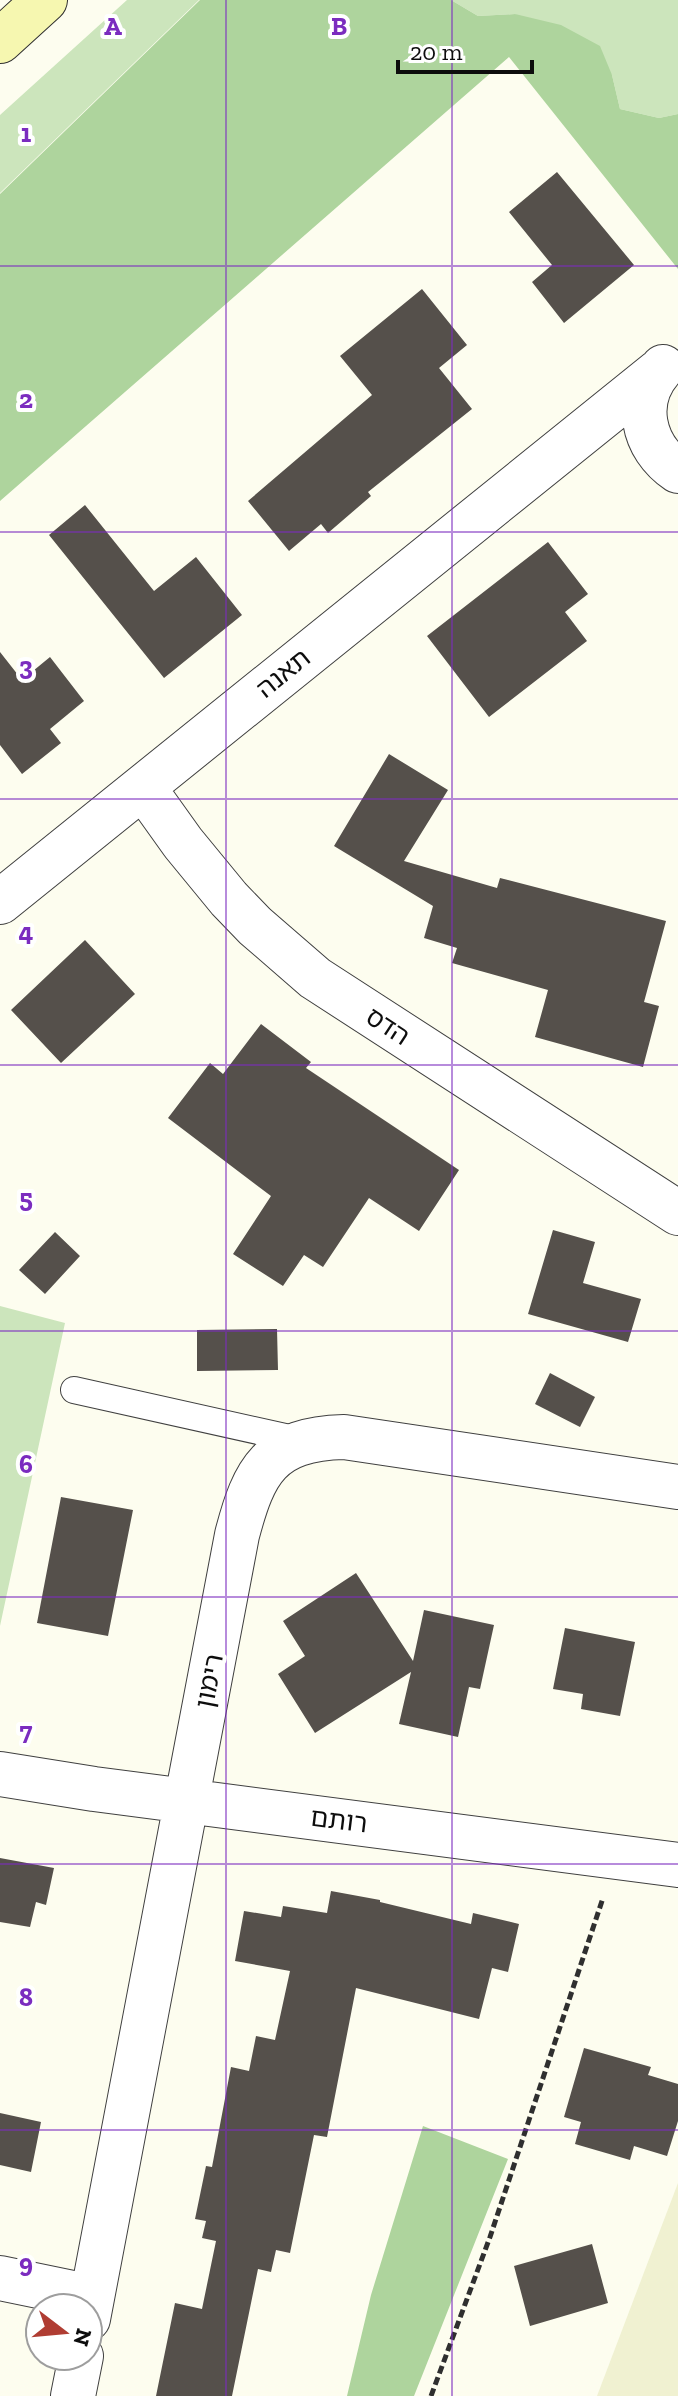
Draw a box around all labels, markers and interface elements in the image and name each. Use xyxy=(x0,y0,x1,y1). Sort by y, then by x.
text: A xyxy=(104,10,122,42)
text: B xyxy=(331,10,347,42)
scale bar xyxy=(398,24,532,74)
text: 20 m xyxy=(410,37,463,66)
text: 1 xyxy=(21,117,32,149)
text: 2 xyxy=(19,383,33,415)
street label: תאנה xyxy=(249,642,317,704)
text: 3 xyxy=(19,650,33,682)
text: 4 xyxy=(19,916,34,948)
street label: הדס xyxy=(360,1000,416,1052)
text: 5 xyxy=(19,1182,33,1214)
text: 6 xyxy=(19,1448,33,1480)
street label: רימון xyxy=(188,1651,230,1711)
text: 7 xyxy=(20,1715,33,1747)
street label: רותם xyxy=(309,1801,369,1839)
text: 8 xyxy=(19,1981,33,2013)
text: 9 xyxy=(19,2247,33,2279)
north arrow xyxy=(24,2292,104,2372)
text: N xyxy=(67,2326,98,2349)

